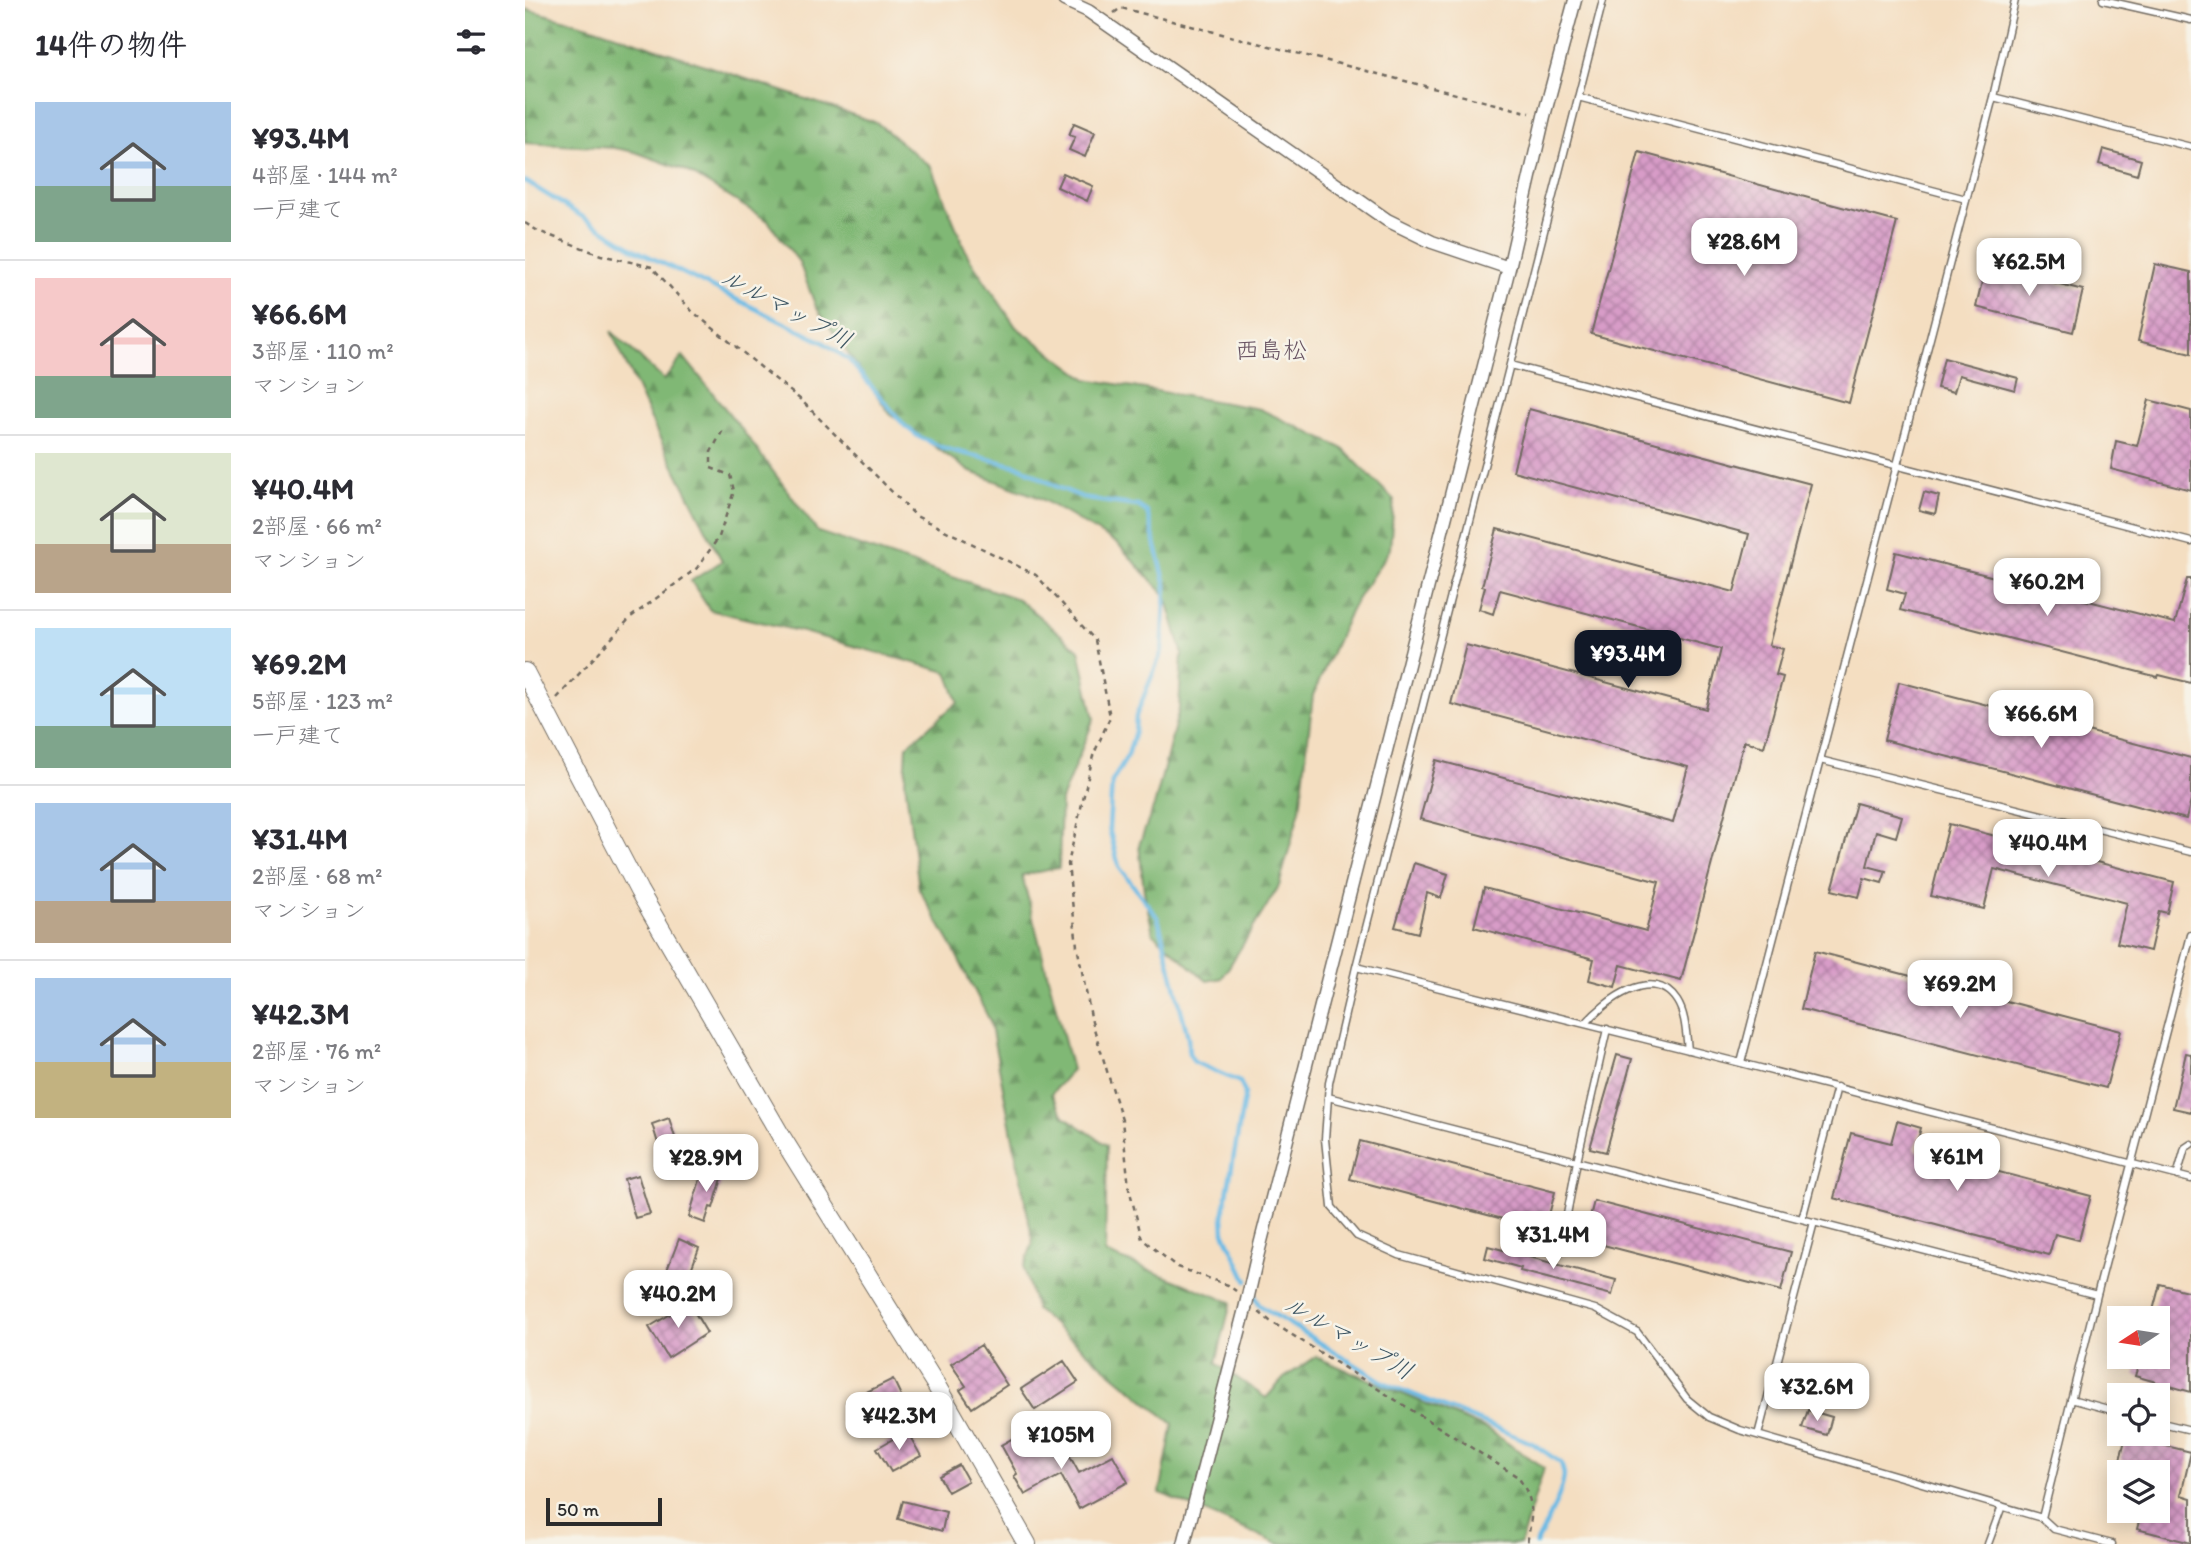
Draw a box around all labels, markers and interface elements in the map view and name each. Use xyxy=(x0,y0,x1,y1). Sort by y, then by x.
icon: filters xyxy=(452,23,490,61)
text: 14件の物件 xyxy=(35,26,187,63)
text: ¥93.4M xyxy=(252,119,350,156)
icon: home xyxy=(91,130,175,214)
text: 4部屋 · 144 m² xyxy=(252,161,398,189)
text: 一戸建て xyxy=(252,195,344,223)
pin: ¥28.6M xyxy=(1687,218,1801,278)
text: ¥28.6M xyxy=(1707,227,1781,255)
pin: ¥62.5M xyxy=(1972,238,2086,298)
text: ¥62.5M xyxy=(1993,247,2065,275)
water label: ルルマップ川 xyxy=(716,261,858,355)
text: ¥66.6M xyxy=(252,295,347,332)
icon: home xyxy=(91,306,175,390)
district label: 西島松 xyxy=(1235,335,1307,364)
text: 3部屋 · 110 m² xyxy=(252,337,394,365)
text: マンション xyxy=(252,371,366,399)
text: ¥40.4M xyxy=(252,470,354,507)
icon: home xyxy=(91,481,175,565)
text: 2部屋 · 66 m² xyxy=(252,512,382,540)
text: マンション xyxy=(252,546,366,574)
pin: ¥60.2M xyxy=(1990,558,2104,618)
text: ¥60.2M xyxy=(2009,567,2085,595)
pin: ¥93.4M xyxy=(1571,630,1685,690)
text: ¥93.4M xyxy=(1590,639,1666,667)
text: ¥69.2M xyxy=(252,645,347,682)
icon: home xyxy=(91,656,175,740)
text: 5部屋 · 123 m² xyxy=(252,687,393,715)
pin: ¥66.6M xyxy=(1984,690,2098,750)
text: ¥66.6M xyxy=(2004,699,2078,727)
text: 一戸建て xyxy=(252,721,344,749)
text: ¥31.4M xyxy=(252,820,348,857)
pin: ¥40.4M xyxy=(1991,820,2105,879)
text: ¥40.4M xyxy=(2009,828,2087,856)
icon: home xyxy=(91,831,175,915)
text: 2部屋 · 68 m² xyxy=(252,862,382,890)
text: マンション xyxy=(252,896,366,924)
pin: ¥69.2M xyxy=(1903,960,2017,1020)
text: ¥69.2M xyxy=(1924,969,1996,997)
text: ¥42.3M xyxy=(252,995,350,1032)
icon: home xyxy=(91,1006,175,1090)
text: 2部屋 · 76 m² xyxy=(252,1037,381,1065)
text: マンション xyxy=(252,1071,366,1099)
pin: ¥28.9M xyxy=(649,1134,763,1194)
pin: ¥61M xyxy=(1916,1134,1998,1193)
text: ¥61M xyxy=(1930,1142,1984,1170)
text: ¥28.9M xyxy=(669,1143,743,1171)
pin: ¥31.4M xyxy=(1496,1212,1610,1271)
text: ¥31.4M xyxy=(1516,1220,1590,1248)
pin: ¥40.2M xyxy=(621,1270,735,1330)
text: ¥40.2M xyxy=(640,1279,716,1307)
water label: ルルマップ川 xyxy=(1279,1288,1419,1386)
north arrow xyxy=(2107,1306,2170,1368)
map controls xyxy=(2107,1306,2170,1523)
pin: ¥32.6M xyxy=(1760,1364,1874,1423)
text: ¥32.6M xyxy=(1780,1372,1854,1400)
button: locate xyxy=(2107,1383,2170,1446)
pin: ¥42.3M xyxy=(842,1392,956,1452)
text: ¥42.3M xyxy=(861,1401,937,1429)
pin: ¥105M xyxy=(1012,1412,1110,1471)
text: ¥105M xyxy=(1027,1420,1095,1448)
button: layers xyxy=(2107,1460,2170,1523)
scale bar xyxy=(546,1495,661,1527)
text: 50 m xyxy=(557,1498,599,1521)

